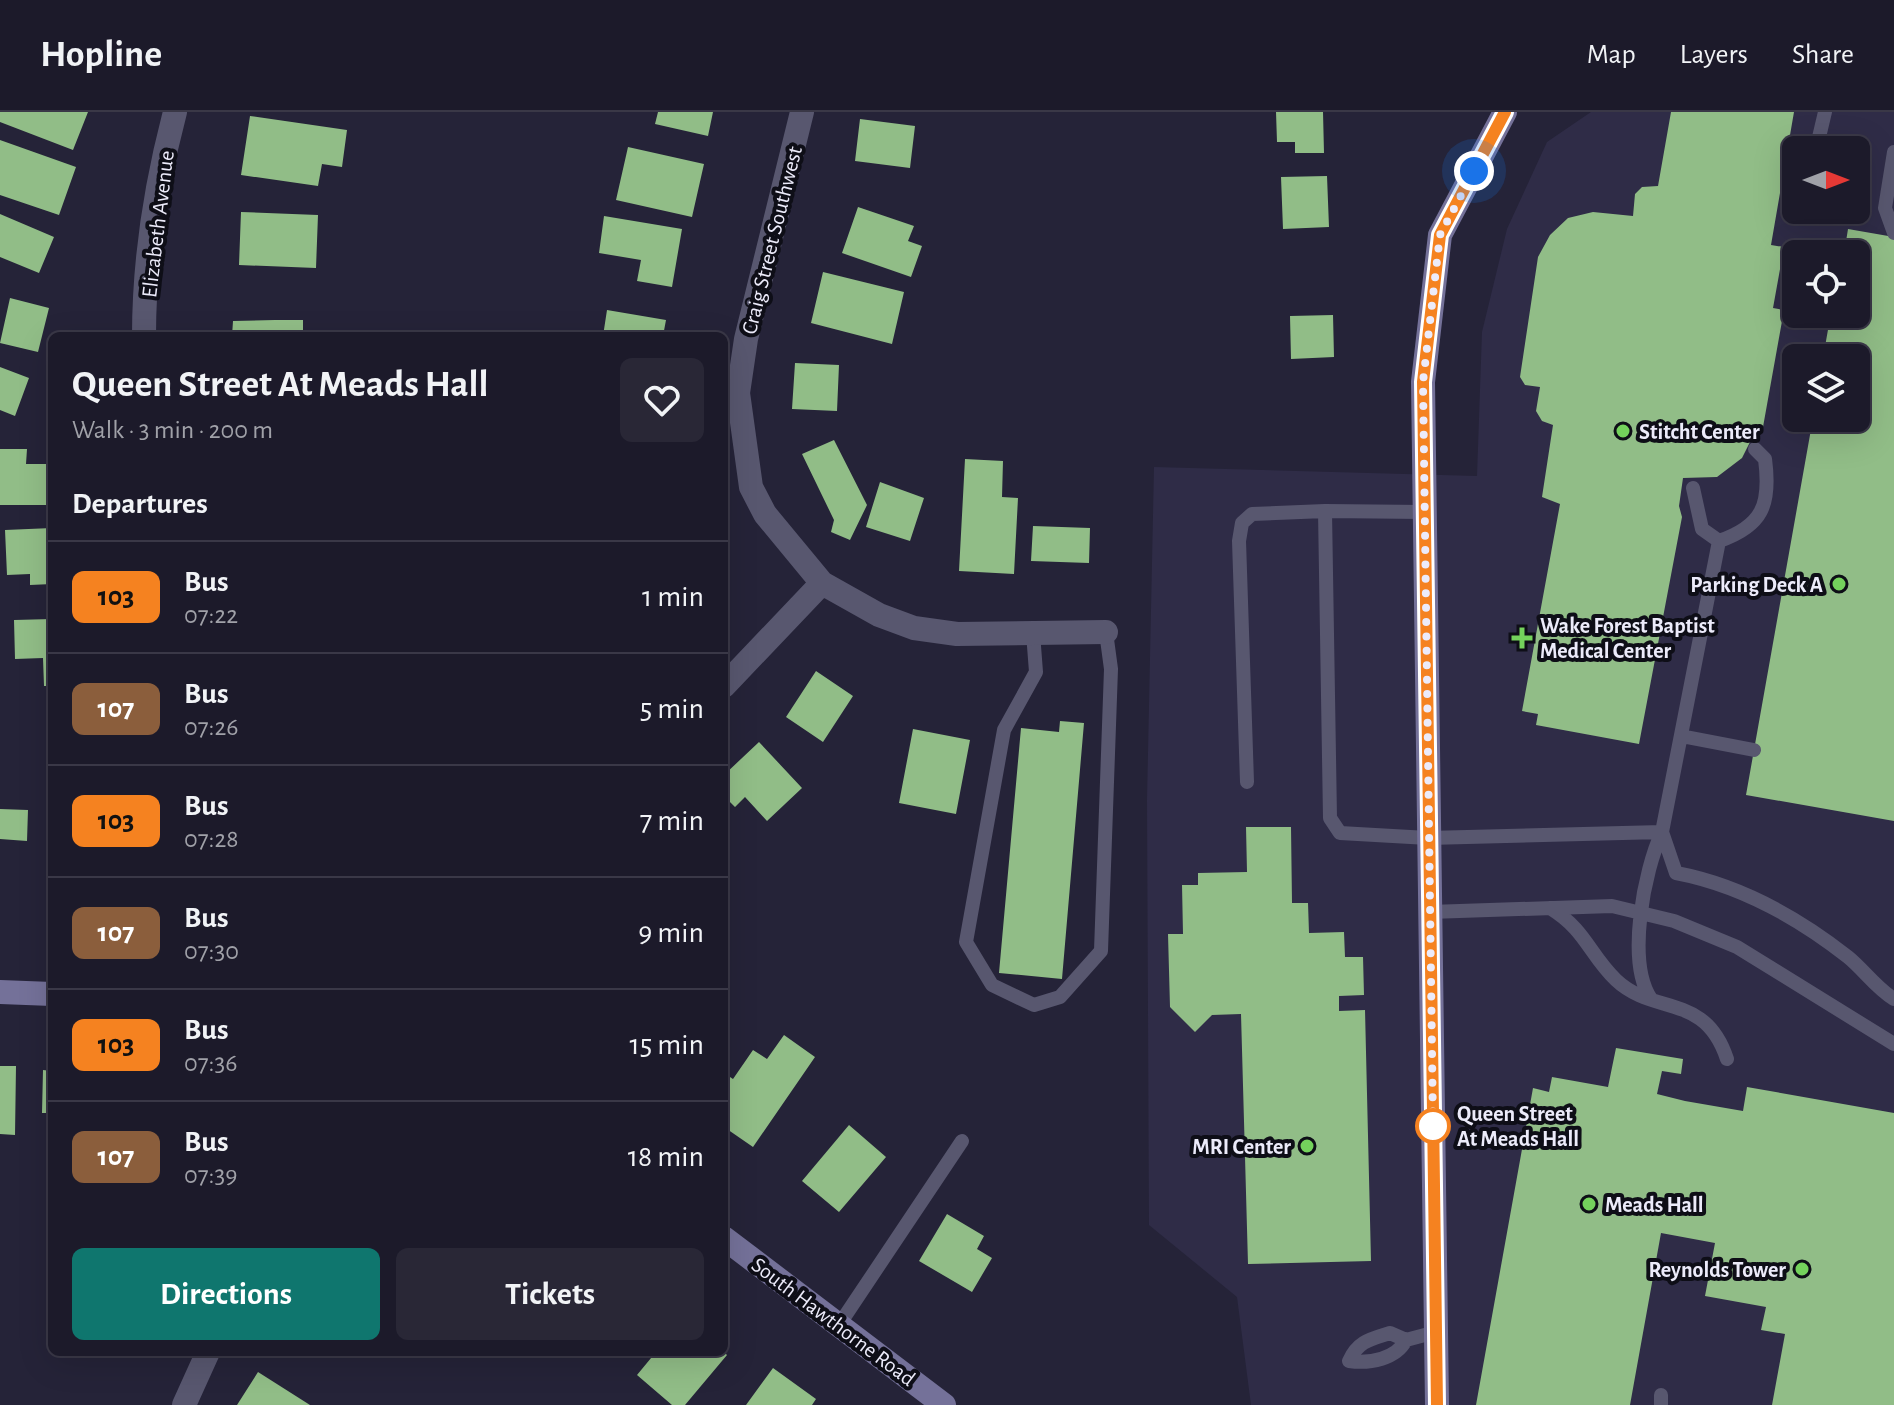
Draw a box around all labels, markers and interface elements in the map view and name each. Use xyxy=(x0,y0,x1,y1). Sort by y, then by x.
text: Hopline xyxy=(40,36,162,74)
text: Map xyxy=(1587,41,1636,69)
text: Layers xyxy=(1680,41,1748,69)
text: Share xyxy=(1792,41,1854,69)
north arrow xyxy=(1782,136,1870,224)
map controls xyxy=(1782,136,1870,432)
street label: Craig Street Southwest xyxy=(738,144,806,337)
street label: Elizabeth Avenue xyxy=(138,149,178,299)
your location xyxy=(1454,151,1494,191)
button: locate xyxy=(1782,240,1870,328)
button: layers xyxy=(1782,344,1870,432)
button: heart xyxy=(620,358,704,442)
text: Queen Street At Meads Hall xyxy=(72,366,489,404)
text: Walk · 3 min · 200 m xyxy=(72,417,273,443)
place label: Stitcht Center xyxy=(1639,421,1760,443)
marker: Stitcht Center xyxy=(1614,422,1632,440)
text: Departures xyxy=(72,489,208,519)
text: Bus xyxy=(184,567,229,597)
place label: Parking Deck A xyxy=(1690,574,1823,596)
marker: Parking Deck A xyxy=(1830,575,1848,593)
text: 1 min xyxy=(642,582,704,612)
text: 103 xyxy=(98,583,134,611)
text: 07:22 xyxy=(184,602,238,628)
place label: Wake Forest Baptist Medical Center xyxy=(1540,615,1715,662)
marker: Wake Forest Baptist Medical Center xyxy=(1511,627,1533,649)
text: Bus xyxy=(184,679,229,709)
text: 5 min xyxy=(640,694,704,724)
text: 107 xyxy=(98,695,134,723)
text: 07:26 xyxy=(184,714,239,740)
text: Bus xyxy=(184,791,229,821)
text: 7 min xyxy=(640,806,704,836)
text: 103 xyxy=(98,807,134,835)
text: 07:28 xyxy=(184,826,239,852)
text: Bus xyxy=(184,903,229,933)
text: 9 min xyxy=(638,918,704,948)
text: 107 xyxy=(98,919,134,947)
text: 07:30 xyxy=(184,938,239,964)
text: Bus xyxy=(184,1015,229,1045)
text: 15 min xyxy=(629,1030,704,1060)
text: 103 xyxy=(98,1031,134,1059)
text: 07:36 xyxy=(184,1050,237,1076)
place label: Queen Street At Meads Hall xyxy=(1457,1103,1579,1150)
marker: Queen Street At Meads Hall xyxy=(1416,1109,1450,1143)
text: Bus xyxy=(184,1127,229,1157)
place label: MRI Center xyxy=(1192,1136,1291,1158)
marker: MRI Center xyxy=(1298,1137,1316,1155)
text: 18 min xyxy=(628,1142,704,1172)
text: 107 xyxy=(98,1143,134,1171)
text: 07:39 xyxy=(184,1162,237,1188)
place label: Meads Hall xyxy=(1605,1194,1704,1216)
marker: Meads Hall xyxy=(1580,1195,1598,1213)
button: Directions xyxy=(72,1248,380,1340)
button: Tickets xyxy=(396,1248,704,1340)
street label: South Hawthorne Road xyxy=(748,1253,919,1390)
place label: Reynolds Tower xyxy=(1648,1259,1786,1282)
marker: Reynolds Tower xyxy=(1793,1260,1811,1278)

